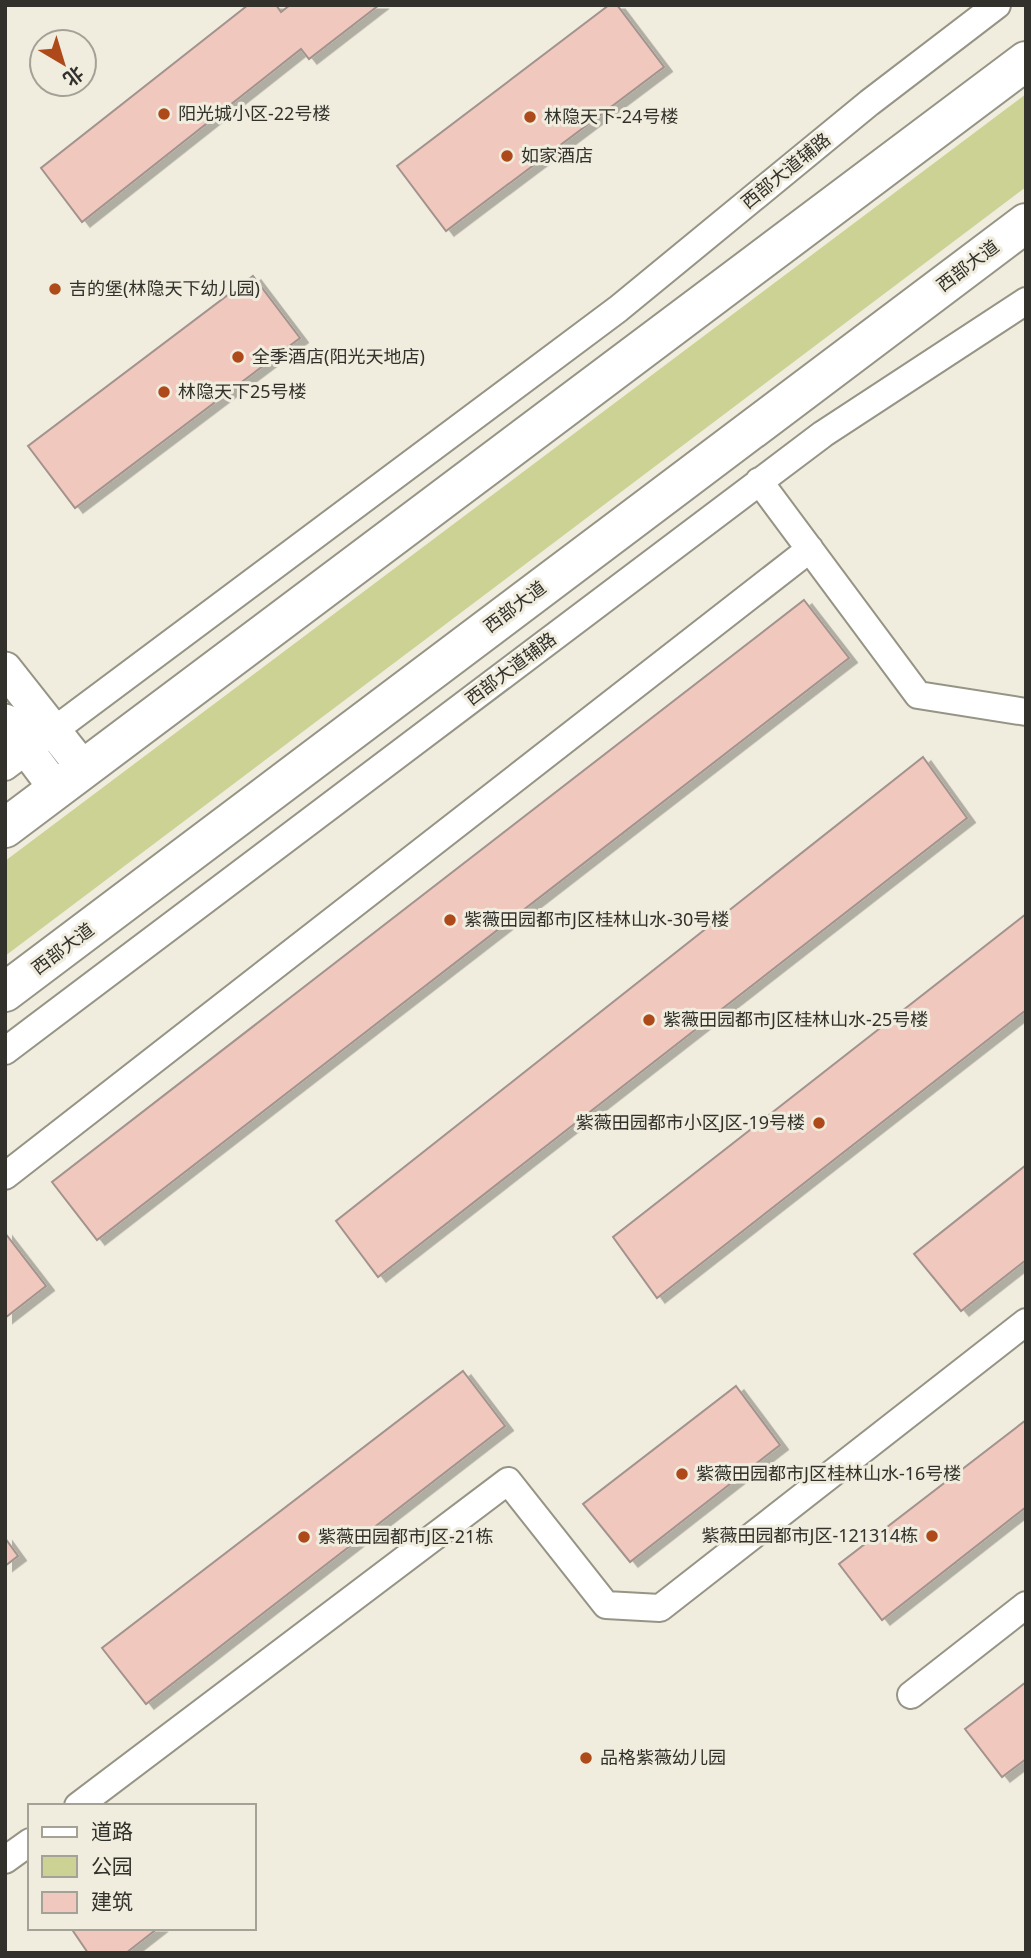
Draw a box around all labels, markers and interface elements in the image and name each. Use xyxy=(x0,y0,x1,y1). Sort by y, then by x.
north arrow xyxy=(28,28,98,98)
text: 北 xyxy=(58,60,89,92)
place label: 阳光城小区-22号楼 xyxy=(178,101,330,125)
place label: 林隐天下-24号楼 xyxy=(544,104,678,128)
marker: 阳光城小区-22号楼 xyxy=(156,106,172,122)
marker: 林隐天下-24号楼 xyxy=(522,109,538,125)
street label: 西部大道辅路 xyxy=(736,127,835,214)
place label: 如家酒店 xyxy=(521,143,593,167)
marker: 如家酒店 xyxy=(499,148,515,164)
street label: 西部大道 xyxy=(931,234,1003,296)
place label: 吉的堡(林隐天下幼儿园) xyxy=(69,276,260,300)
marker: 吉的堡(林隐天下幼儿园) xyxy=(47,281,63,297)
place label: 全季酒店(阳光天地店) xyxy=(252,344,425,368)
marker: 全季酒店(阳光天地店) xyxy=(230,349,246,365)
place label: 林隐天下25号楼 xyxy=(178,379,307,403)
marker: 林隐天下25号楼 xyxy=(156,384,172,400)
street label: 西部大道 xyxy=(478,575,550,637)
street label: 西部大道辅路 xyxy=(460,626,561,710)
place label: 紫薇田园都市J区桂林山水-30号楼 xyxy=(464,907,729,931)
marker: 紫薇田园都市J区桂林山水-30号楼 xyxy=(442,912,458,928)
street label: 西部大道 xyxy=(26,917,98,979)
place label: 紫薇田园都市J区桂林山水-25号楼 xyxy=(663,1007,928,1031)
marker: 紫薇田园都市J区桂林山水-25号楼 xyxy=(641,1012,657,1028)
place label: 紫薇田园都市小区J区-19号楼 xyxy=(576,1110,805,1134)
marker: 紫薇田园都市小区J区-19号楼 xyxy=(811,1115,827,1131)
place label: 紫薇田园都市J区桂林山水-16号楼 xyxy=(696,1461,961,1485)
marker: 紫薇田园都市J区桂林山水-16号楼 xyxy=(674,1466,690,1482)
place label: 紫薇田园都市J区-121314栋 xyxy=(702,1523,918,1547)
place label: 紫薇田园都市J区-21栋 xyxy=(318,1524,493,1548)
marker: 紫薇田园都市J区-121314栋 xyxy=(924,1528,940,1544)
marker: 紫薇田园都市J区-21栋 xyxy=(296,1529,312,1545)
place label: 品格紫薇幼儿园 xyxy=(600,1745,726,1769)
marker: 品格紫薇幼儿园 xyxy=(578,1750,594,1766)
legend xyxy=(28,1804,256,1930)
text: 道路 xyxy=(91,1817,133,1845)
text: 公园 xyxy=(91,1852,133,1880)
text: 建筑 xyxy=(91,1887,133,1915)

